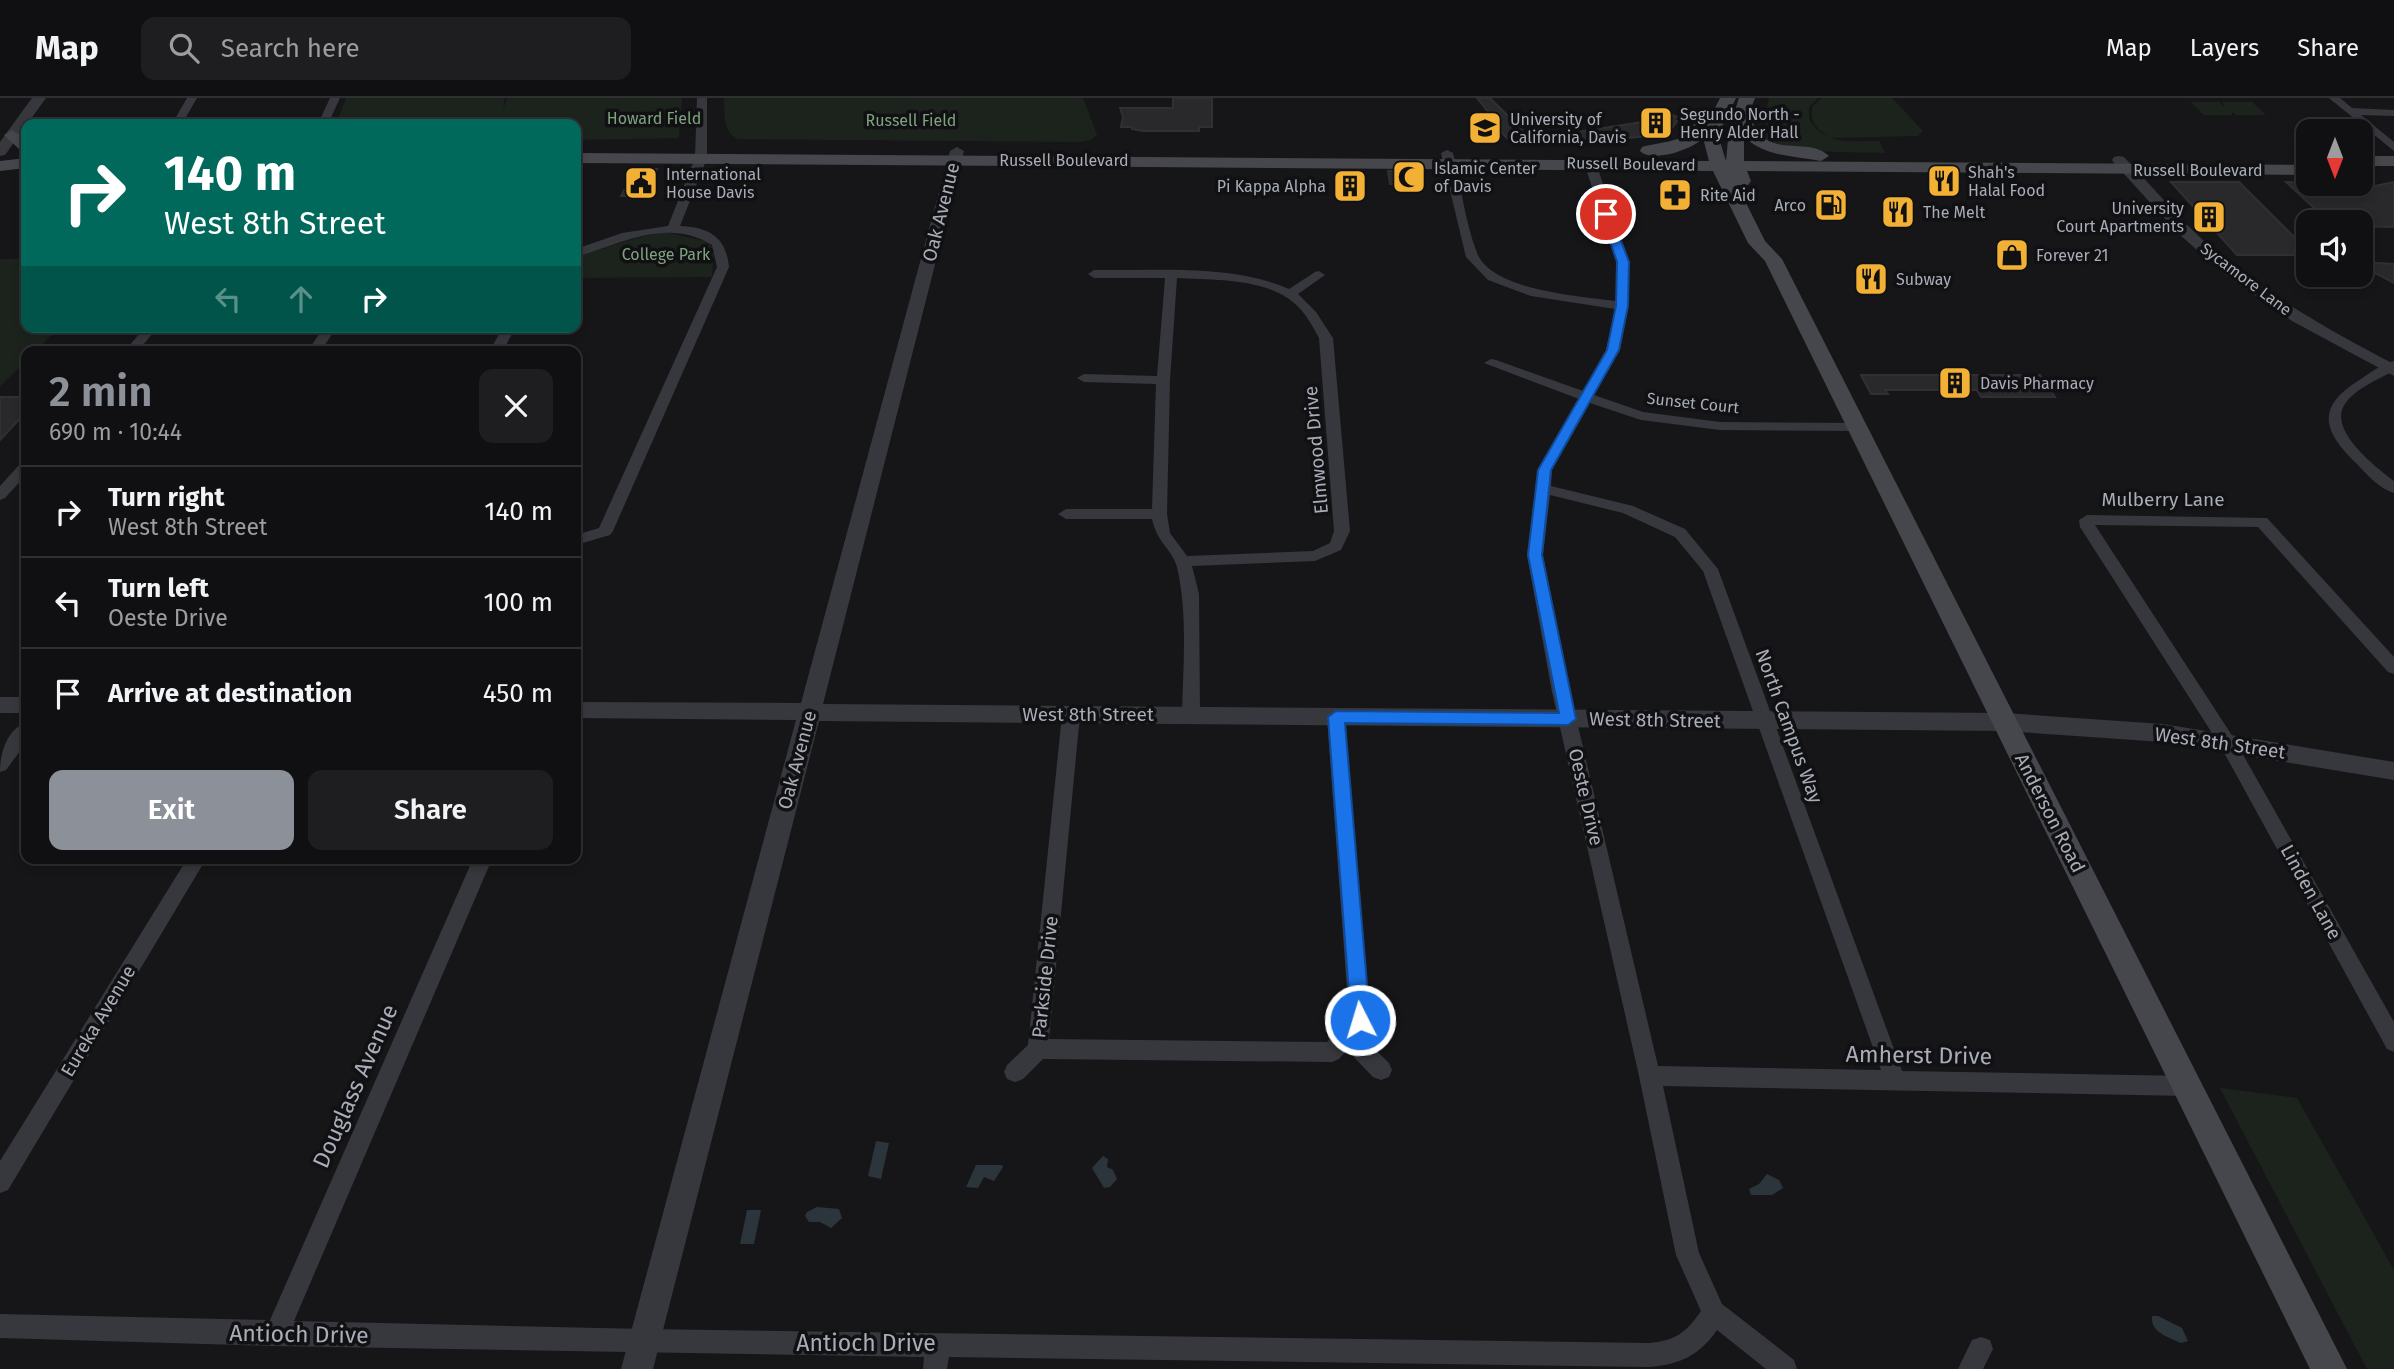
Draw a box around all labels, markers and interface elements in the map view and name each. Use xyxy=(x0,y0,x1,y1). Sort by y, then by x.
search box xyxy=(141,17,631,80)
text: Map xyxy=(35,28,99,68)
icon: search xyxy=(165,29,203,67)
text: Search here xyxy=(221,33,360,64)
text: Map xyxy=(2106,34,2152,62)
text: Layers xyxy=(2190,34,2259,62)
text: Share xyxy=(2297,34,2359,62)
building icon: Segundo North - Henry Alder Hall xyxy=(1637,104,1675,142)
place label: Segundo North - Henry Alder Hall xyxy=(1680,105,1800,142)
park label: Howard Field xyxy=(607,109,701,128)
school or university icon: University of California, Davis xyxy=(1466,109,1504,147)
place label: University of California, Davis xyxy=(1510,110,1626,147)
park label: Russell Field xyxy=(866,111,956,130)
north arrow xyxy=(2296,119,2373,196)
map controls xyxy=(2296,119,2373,287)
text: 140 m xyxy=(164,144,296,203)
icon: right xyxy=(49,147,140,238)
street label: Russell Boulevard xyxy=(999,151,1129,170)
street label: Russell Boulevard xyxy=(1566,153,1696,175)
mosque icon: Islamic Center of Davis xyxy=(1390,158,1428,196)
place label: Islamic Center of Davis xyxy=(1434,159,1538,196)
street label: Oak Avenue xyxy=(918,160,964,264)
street label: Russell Boulevard xyxy=(2133,161,2263,180)
restaurant icon: Shah's Halal Food xyxy=(1925,162,1963,200)
place label: Shah's Halal Food xyxy=(1968,163,2045,200)
public building icon: International House Davis xyxy=(622,164,660,202)
place label: International House Davis xyxy=(666,165,761,202)
building icon: Pi Kappa Alpha xyxy=(1331,167,1369,205)
pharmacy icon: Rite Aid xyxy=(1656,176,1694,214)
place label: Pi Kappa Alpha xyxy=(1217,177,1326,196)
pin xyxy=(1576,184,1636,244)
place label: Rite Aid xyxy=(1700,186,1756,205)
fuel station icon: Arco xyxy=(1812,186,1850,224)
restaurant icon: The Melt xyxy=(1879,193,1917,231)
icon: arrive xyxy=(1587,195,1625,233)
place label: Arco xyxy=(1774,196,1806,215)
building icon: University Court Apartments xyxy=(2190,198,2228,236)
place label: University Court Apartments xyxy=(2056,199,2184,236)
place label: The Melt xyxy=(1923,203,1985,222)
text: West 8th Street xyxy=(164,204,386,242)
button: sound xyxy=(2296,210,2373,287)
shop icon: Forever 21 xyxy=(1993,236,2031,274)
street label: Sycamore Lane xyxy=(2197,239,2295,319)
park label: College Park xyxy=(622,245,711,264)
place label: Forever 21 xyxy=(2036,246,2108,265)
restaurant icon: Subway xyxy=(1852,260,1890,298)
place label: Subway xyxy=(1896,270,1951,289)
icon: left xyxy=(209,280,247,318)
icon: ahead xyxy=(282,280,320,318)
icon: right xyxy=(355,280,393,318)
building icon: Davis Pharmacy xyxy=(1936,364,1974,402)
text: 2 min xyxy=(49,367,153,417)
button: close xyxy=(479,369,553,443)
place label: Davis Pharmacy xyxy=(1980,374,2094,393)
street label: Elmwood Drive xyxy=(1299,385,1333,515)
street label: Sunset Court xyxy=(1646,389,1740,417)
text: 690 m · 10:44 xyxy=(49,418,182,446)
text: Turn right xyxy=(108,482,225,513)
street label: Mulberry Lane xyxy=(2101,488,2225,511)
icon: right xyxy=(49,493,87,531)
text: 140 m xyxy=(484,496,553,527)
text: West 8th Street xyxy=(108,513,267,541)
text: Turn left xyxy=(108,573,209,604)
icon: left xyxy=(49,584,87,622)
text: 100 m xyxy=(484,587,553,618)
text: Oeste Drive xyxy=(108,604,228,632)
street label: North Campus Way xyxy=(1750,646,1828,807)
icon: arrive xyxy=(49,675,87,713)
text: Arrive at destination xyxy=(108,678,352,709)
text: 450 m xyxy=(483,678,553,709)
street label: West 8th Street xyxy=(1022,703,1154,726)
street label: West 8th Street xyxy=(1589,707,1721,733)
street label: Oak Avenue xyxy=(773,708,821,812)
street label: West 8th Street xyxy=(2153,722,2287,764)
street label: Oeste Drive xyxy=(1564,746,1608,848)
street label: Anderson Road xyxy=(2010,750,2090,876)
button: Exit xyxy=(49,770,294,850)
button: Share xyxy=(308,770,553,850)
street label: Linden Lane xyxy=(2276,841,2346,943)
street label: Parkside Drive xyxy=(1027,915,1063,1039)
street label: Eureka Avenue xyxy=(56,961,140,1081)
position arrow xyxy=(1323,983,1397,1057)
street label: Douglass Avenue xyxy=(306,1000,404,1172)
street label: Amherst Drive xyxy=(1846,1040,1992,1070)
street label: Antioch Drive xyxy=(229,1319,369,1349)
street label: Antioch Drive xyxy=(796,1329,936,1357)

